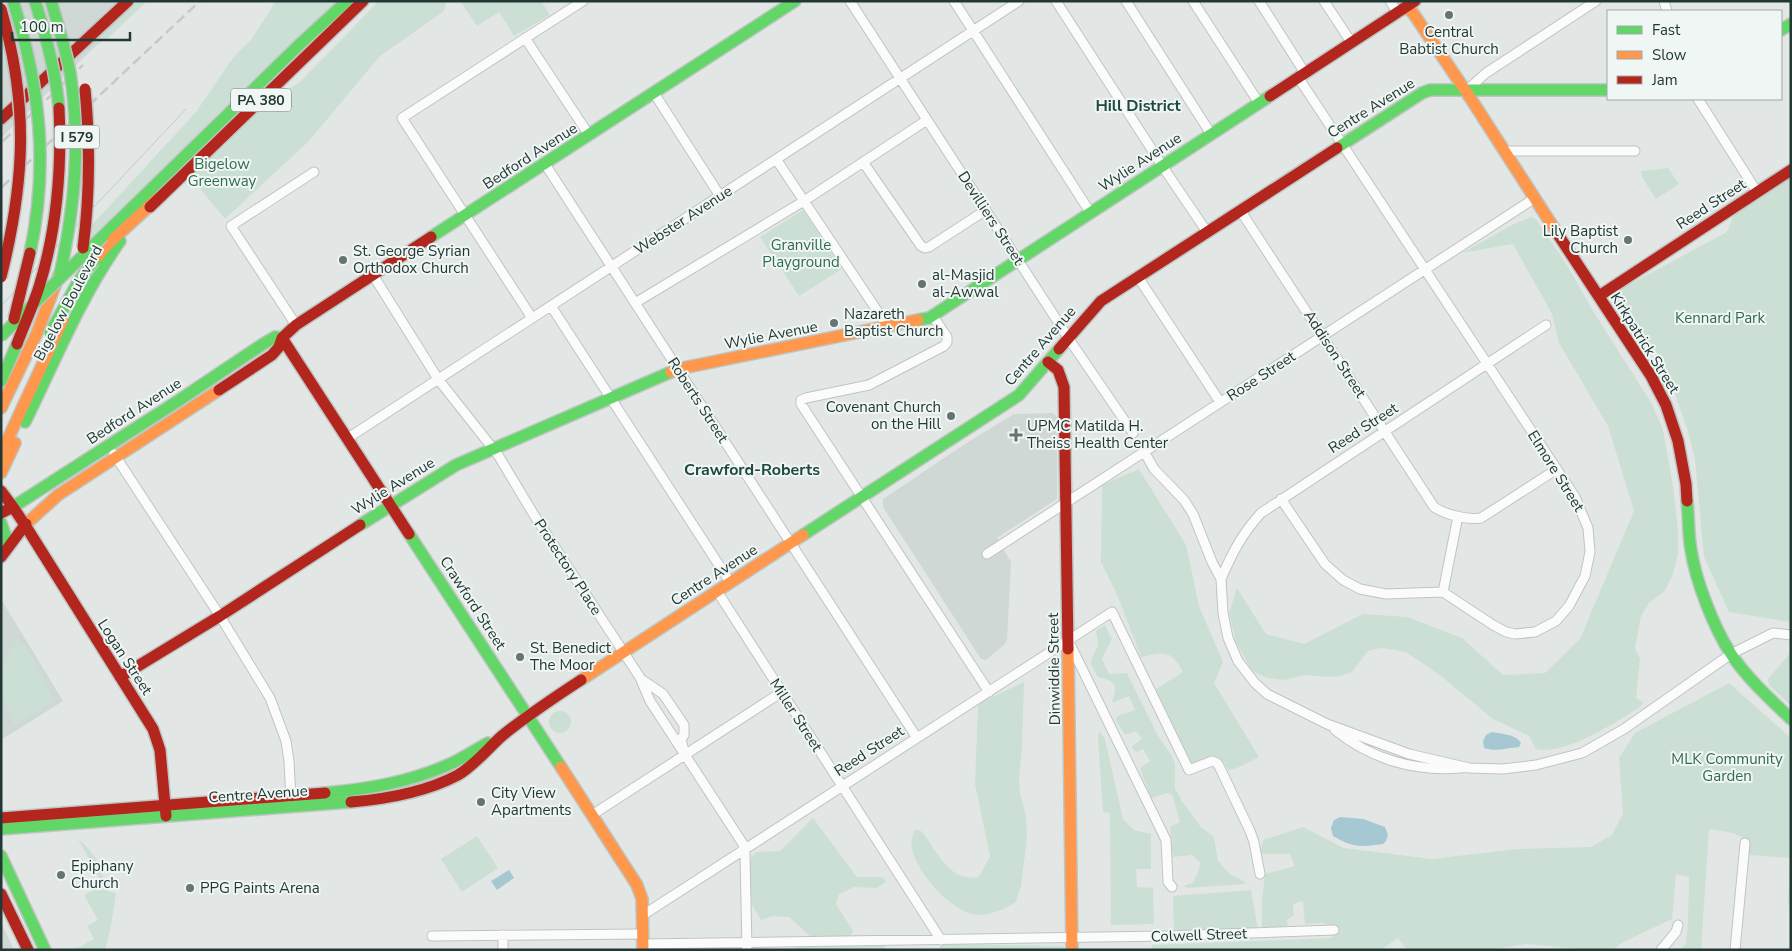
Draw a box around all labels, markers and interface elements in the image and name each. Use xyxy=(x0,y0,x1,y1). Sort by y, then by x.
marker: Central Babtist Church xyxy=(1443,9,1455,21)
scale bar xyxy=(12,10,130,42)
legend xyxy=(1607,10,1782,100)
text: 100 m xyxy=(20,17,64,37)
text: Fast xyxy=(1652,20,1681,40)
place label: Central Babtist Church xyxy=(1399,22,1499,59)
text: Slow xyxy=(1652,45,1687,65)
text: Jam xyxy=(1651,70,1678,90)
street label: Centre Avenue xyxy=(1324,73,1418,143)
road number: PA 380 xyxy=(231,88,291,112)
district label: Hill District xyxy=(1095,95,1181,117)
street label: Bedford Avenue xyxy=(479,118,581,194)
road number: I 579 xyxy=(54,125,100,148)
street label: Wylie Avenue xyxy=(1095,128,1185,196)
park label: Bigelow Greenway xyxy=(188,154,257,191)
street label: Devilliers Street xyxy=(953,167,1029,269)
street label: Reed Street xyxy=(1672,174,1750,234)
street label: Webster Avenue xyxy=(630,181,736,259)
place label: Lily Baptist Church xyxy=(1543,221,1619,258)
marker: Lily Baptist Church xyxy=(1622,234,1634,246)
park label: Granville Playground xyxy=(762,235,840,272)
place label: St. George Syrian Orthodox Church xyxy=(353,241,470,278)
street label: Bigelow Boulevard xyxy=(29,242,107,364)
marker: St. George Syrian Orthodox Church xyxy=(337,254,349,266)
place label: al-Masjid al-Awwal xyxy=(932,265,999,302)
marker: al-Masjid al-Awwal xyxy=(916,278,928,290)
street label: Kirkpatrick Street xyxy=(1606,289,1685,398)
street label: Centre Avenue xyxy=(1000,302,1080,390)
place label: Nazareth Baptist Church xyxy=(844,304,944,341)
street label: Addison Street xyxy=(1299,306,1371,402)
park label: Kennard Park xyxy=(1675,308,1765,328)
street label: Wylie Avenue xyxy=(723,316,819,354)
marker: Nazareth Baptist Church xyxy=(828,317,840,329)
street label: Rose Street xyxy=(1223,346,1300,406)
street label: Roberts Street xyxy=(663,353,733,447)
street label: Bedford Avenue xyxy=(83,373,185,449)
place label: Covenant Church on the Hill xyxy=(826,397,942,434)
street label: Reed Street xyxy=(1324,398,1402,458)
marker: Covenant Church on the Hill xyxy=(945,410,957,422)
place label: UPMC Matilda H. Theiss Health Center xyxy=(1027,416,1169,453)
street label: Elmore Street xyxy=(1523,427,1589,516)
marker: UPMC Matilda H. Theiss Health Center xyxy=(1009,428,1023,442)
street label: Wylie Avenue xyxy=(348,452,438,520)
district label: Crawford-Roberts xyxy=(684,459,820,481)
street label: Protectory Place xyxy=(530,515,606,619)
street label: Centre Avenue xyxy=(667,540,761,610)
street label: Crawford Street xyxy=(435,552,511,654)
street label: Dinwiddie Street xyxy=(1043,612,1065,726)
street label: Logan Street xyxy=(93,615,157,699)
place label: St. Benedict The Moor xyxy=(530,638,612,675)
marker: St. Benedict The Moor xyxy=(514,651,526,663)
street label: Miller Street xyxy=(765,675,827,756)
street label: Reed Street xyxy=(830,721,908,781)
park label: MLK Community Garden xyxy=(1671,749,1783,786)
street label: Centre Avenue xyxy=(208,781,308,807)
place label: City View Apartments xyxy=(491,783,571,820)
marker: City View Apartments xyxy=(475,796,487,808)
place label: Epiphany Church xyxy=(71,856,134,893)
marker: Epiphany Church xyxy=(55,869,67,881)
place label: PPG Paints Arena xyxy=(200,878,320,898)
marker: PPG Paints Arena xyxy=(184,882,196,894)
street label: Colwell Street xyxy=(1151,923,1248,947)

